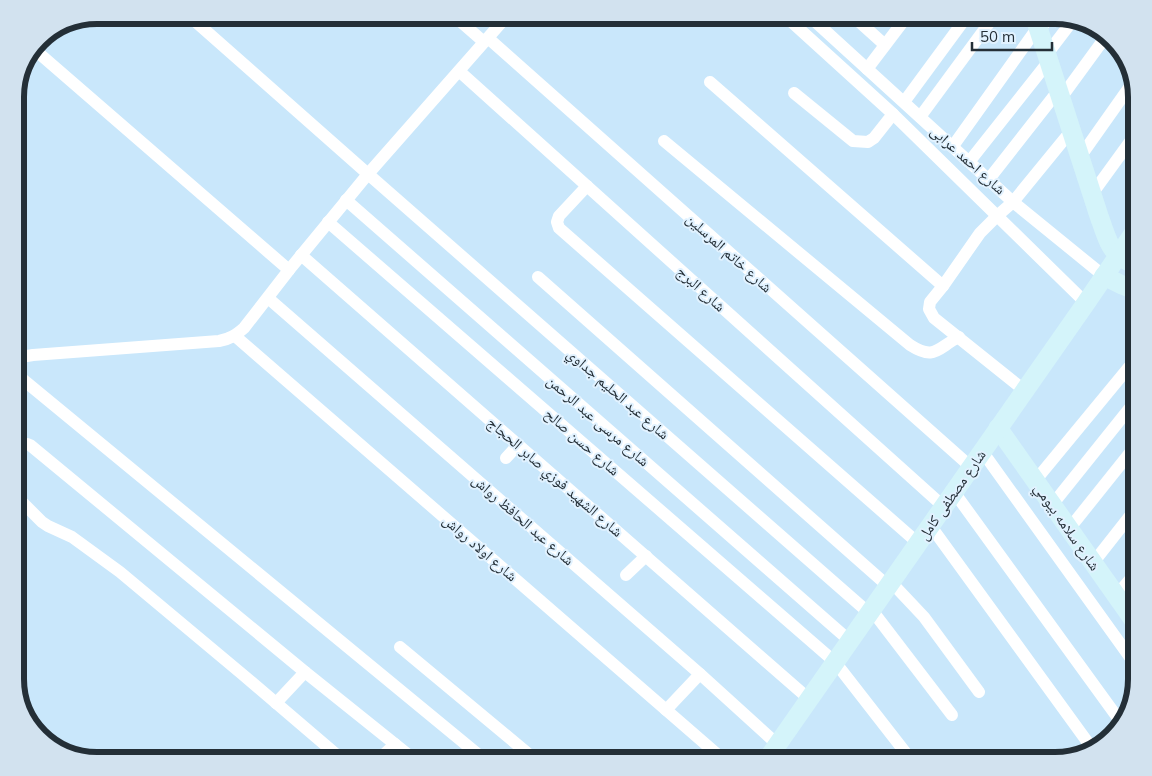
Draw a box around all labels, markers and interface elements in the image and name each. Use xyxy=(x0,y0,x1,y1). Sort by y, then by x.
scale bar xyxy=(972,20,1052,52)
text: 50 m xyxy=(980,27,1015,46)
street label: شارع احمد عرابى xyxy=(926,121,1010,199)
street label: شارع خاتم المرسلين xyxy=(682,209,776,297)
street label: شارع البرج xyxy=(672,262,730,316)
street label: شارع عبد الحليم جداوي xyxy=(561,344,674,445)
street label: شارع مرسى عبد الرحمن xyxy=(542,371,654,471)
street label: شارع حسن صالح xyxy=(540,404,624,480)
street label: شارع الشهيد فوزي صابر الحجاج xyxy=(482,413,627,543)
street label: شارع مصطفى كامل xyxy=(913,446,991,544)
street label: شارع عبد الحافظ رواش xyxy=(468,470,578,570)
street label: شارع سلامه بيومي xyxy=(1028,479,1105,576)
street label: شارع اولاد رواش xyxy=(439,510,522,586)

